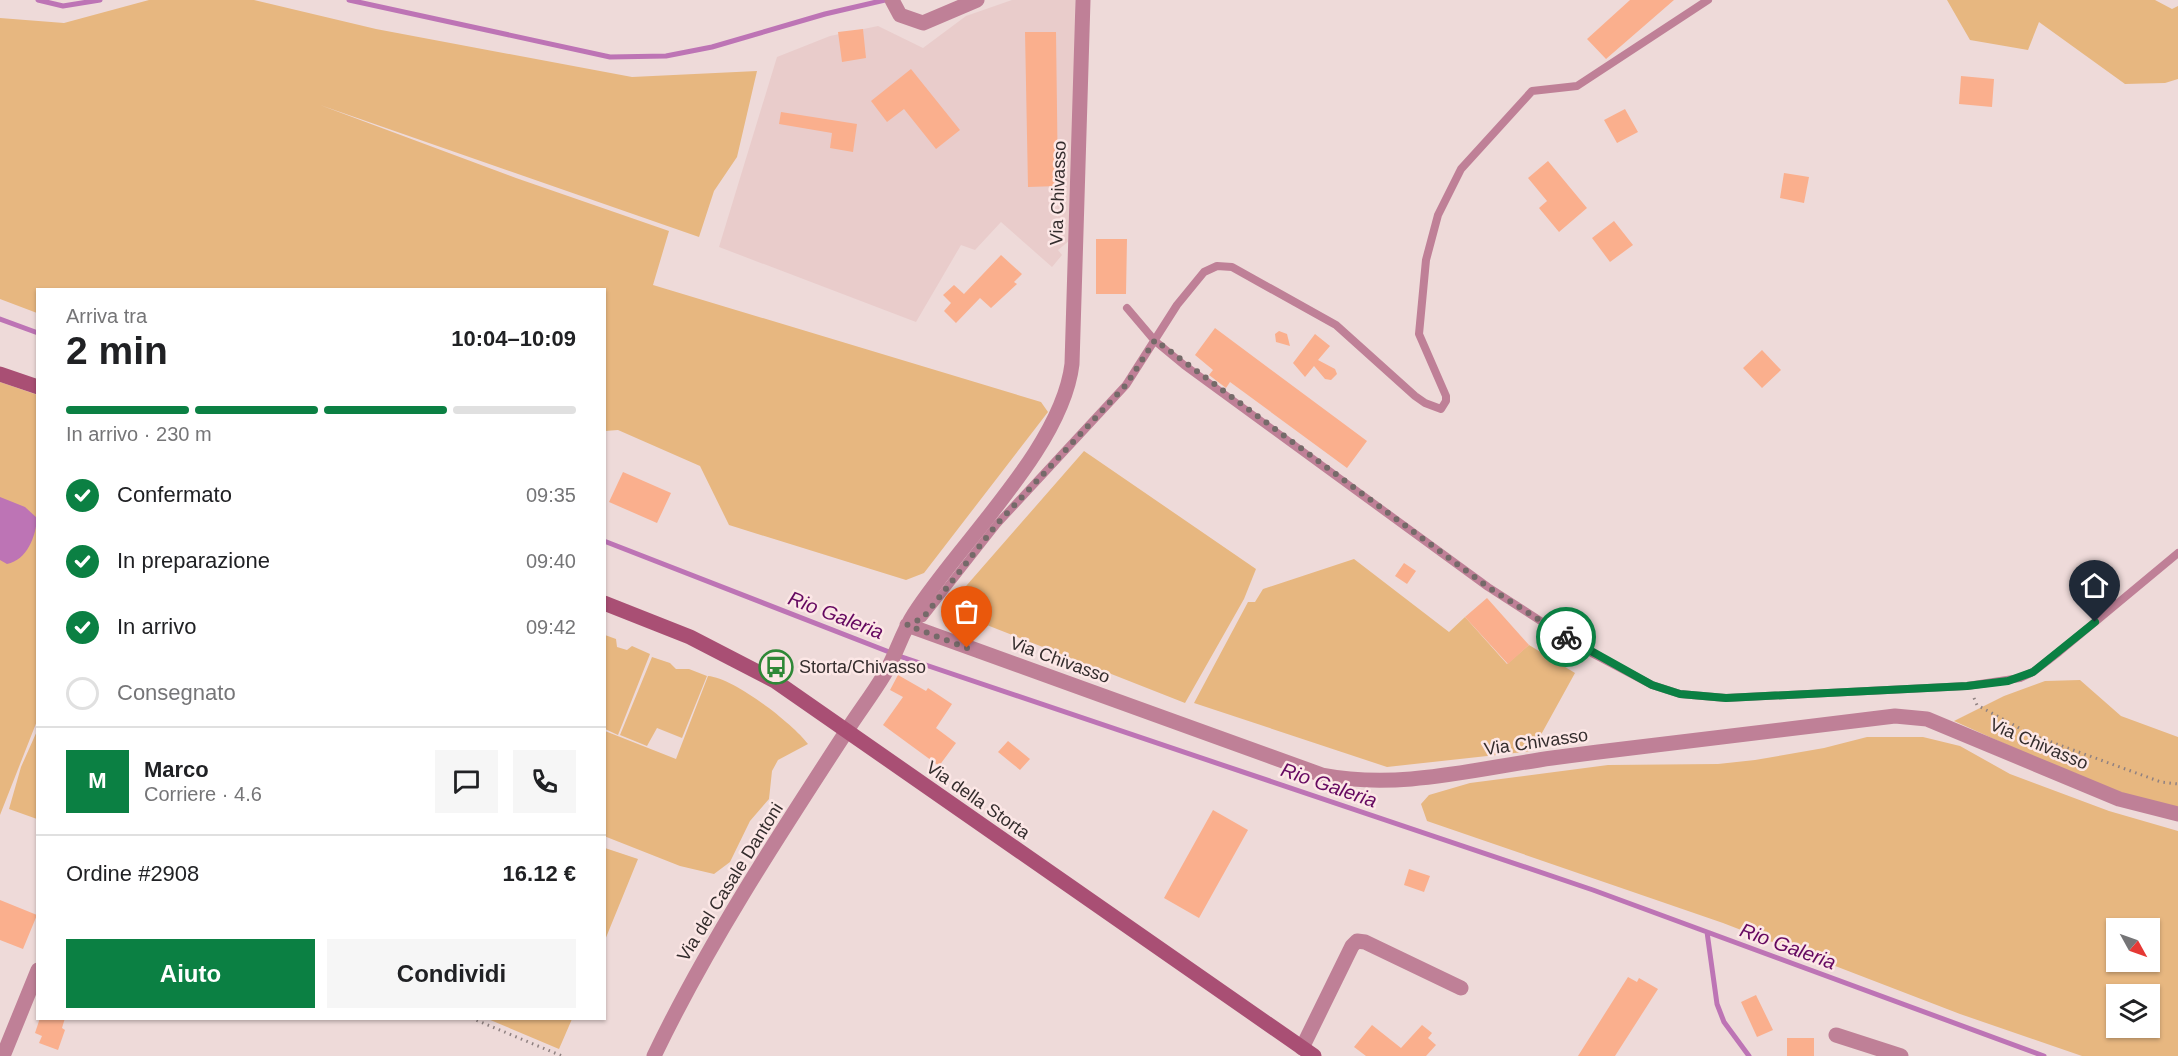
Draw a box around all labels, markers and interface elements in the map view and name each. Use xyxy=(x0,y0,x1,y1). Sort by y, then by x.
street label: Via Chivasso xyxy=(1046,140,1070,246)
text: Arriva tra xyxy=(66,305,147,327)
text: 10:04–10:09 xyxy=(451,326,576,351)
text: 2 min xyxy=(66,329,168,372)
text: In arrivo · 230 m xyxy=(66,423,212,445)
icon: check xyxy=(66,479,99,512)
text: Confermato xyxy=(117,482,232,507)
text: 09:35 xyxy=(526,484,576,506)
icon: check xyxy=(66,545,99,578)
text: In preparazione xyxy=(117,548,270,573)
text: 09:40 xyxy=(526,550,576,572)
pin xyxy=(2069,560,2120,622)
icon: home xyxy=(2078,569,2111,602)
pin xyxy=(941,586,992,648)
water label: Rio Galeria xyxy=(785,587,887,643)
icon: bag xyxy=(950,595,983,628)
courier xyxy=(1536,607,1596,667)
icon: check xyxy=(66,611,99,644)
text: In arrivo xyxy=(117,614,196,639)
text: 09:42 xyxy=(526,616,576,638)
icon: bike xyxy=(1550,621,1583,654)
street label: Via Chivasso xyxy=(1007,633,1113,687)
bus stop icon: Storta/Chivasso xyxy=(758,649,794,685)
place label: Storta/Chivasso xyxy=(799,657,926,677)
text: Consegnato xyxy=(117,680,236,705)
street label: Via Chivasso xyxy=(1987,714,2091,774)
street label: Via Chivasso xyxy=(1483,725,1589,759)
button: chat xyxy=(435,750,498,813)
button: phone xyxy=(513,750,576,813)
text: Marco xyxy=(144,757,209,782)
street label: Via della Storta xyxy=(922,757,1034,844)
water label: Rio Galeria xyxy=(1278,758,1380,812)
text: M xyxy=(88,768,107,793)
text: Corriere · 4.6 xyxy=(144,783,262,805)
street label: Via del Casale Dantoni xyxy=(673,799,787,965)
text: Ordine #2908 xyxy=(66,861,199,886)
text: 16.12 € xyxy=(503,861,576,886)
north arrow xyxy=(2106,918,2160,972)
map controls xyxy=(2106,918,2160,1038)
water label: Rio Galeria xyxy=(1737,919,1839,973)
button: Aiuto xyxy=(66,939,315,1008)
button: Condividi xyxy=(327,939,576,1008)
button: layers xyxy=(2106,984,2160,1038)

